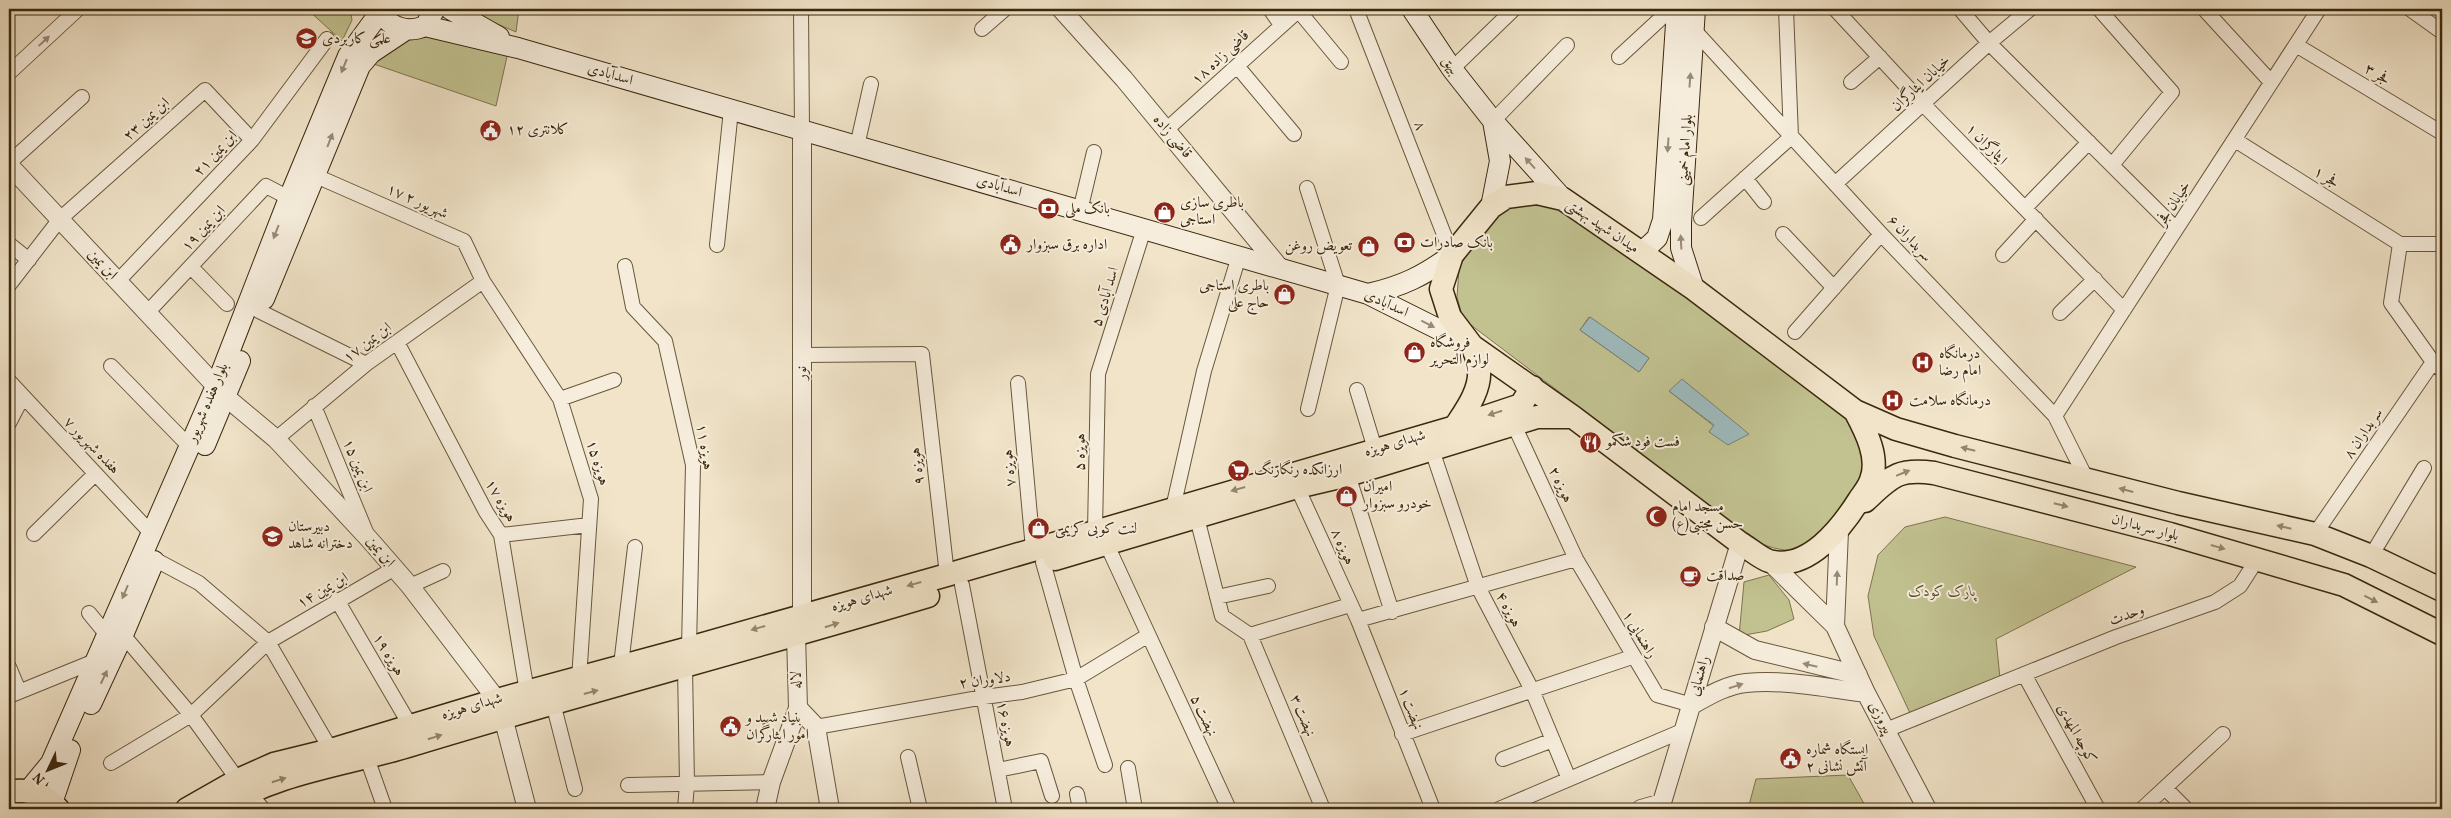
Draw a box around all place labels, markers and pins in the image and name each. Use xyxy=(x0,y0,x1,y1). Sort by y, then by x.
school or university icon: علمی کاربردی xyxy=(294,27,318,51)
place label: علمی کاربردی xyxy=(322,29,391,50)
public building icon: کلانتری ۱۲ xyxy=(479,118,503,142)
place label: کلانتری ۱۲ xyxy=(507,120,569,141)
place label: باطری سازی استاجی xyxy=(1180,193,1244,231)
bank icon: بانک ملی xyxy=(1037,197,1061,221)
place label: بانک ملی xyxy=(1065,199,1110,220)
shop icon: باطری سازی استاجی xyxy=(1152,200,1176,224)
bank icon: بانک صادرات xyxy=(1392,231,1416,255)
public building icon: اداره برق سبزوار xyxy=(999,233,1023,257)
place label: بانک صادرات xyxy=(1420,233,1493,254)
shop icon: تعویض روغن xyxy=(1356,234,1380,258)
place label: اداره برق سبزوار xyxy=(1025,235,1107,256)
place label: تعویض روغن xyxy=(1285,236,1352,257)
place label: باطری استاجی حاج علی xyxy=(1199,276,1269,315)
shop icon: باطری استاجی حاج علی xyxy=(1273,283,1297,307)
place label: فروشگاه لوازم التحریر xyxy=(1428,332,1489,372)
shop icon: فروشگاه لوازم التحریر xyxy=(1402,340,1426,364)
place label: درمانگاه امام رضا xyxy=(1939,343,1981,383)
hospital icon: درمانگاه امام رضا xyxy=(1911,351,1935,375)
hospital icon: درمانگاه سلامت xyxy=(1881,389,1905,413)
place label: درمانگاه سلامت xyxy=(1909,390,1991,412)
restaurant icon: فست فود شکمو xyxy=(1578,430,1602,454)
place label: فست فود شکمو xyxy=(1604,432,1680,453)
supermarket icon: ارزانکده رنگارنگ xyxy=(1226,458,1250,482)
place label: ارزانکده رنگارنگ xyxy=(1254,459,1342,481)
place label: امیران خودرو سبزوار xyxy=(1361,477,1432,515)
shop icon: امیران خودرو سبزوار xyxy=(1335,484,1359,508)
place label: مسجد امام حسن مجتبی(ع) xyxy=(1672,497,1743,536)
mosque icon: مسجد امام حسن مجتبی(ع) xyxy=(1644,504,1668,528)
place label: دبیرستان دخترانه شاهد xyxy=(288,517,353,555)
shop icon: لنت کوبی کریمی xyxy=(1027,517,1051,541)
place label: لنت کوبی کریمی xyxy=(1055,519,1137,540)
school or university icon: دبیرستان دخترانه شاهد xyxy=(260,524,284,548)
cafe icon: صداقت xyxy=(1678,564,1702,588)
place label: صداقت xyxy=(1706,566,1744,587)
place label: بنیاد شهید و امور ایثارگران xyxy=(744,708,809,746)
public building icon: بنیاد شهید و امور ایثارگران xyxy=(718,715,742,739)
place label: ایستگاه شماره ۲ آتش نشانی xyxy=(1806,739,1869,778)
public building icon: ایستگاه شماره ۲ آتش نشانی xyxy=(1778,747,1802,771)

